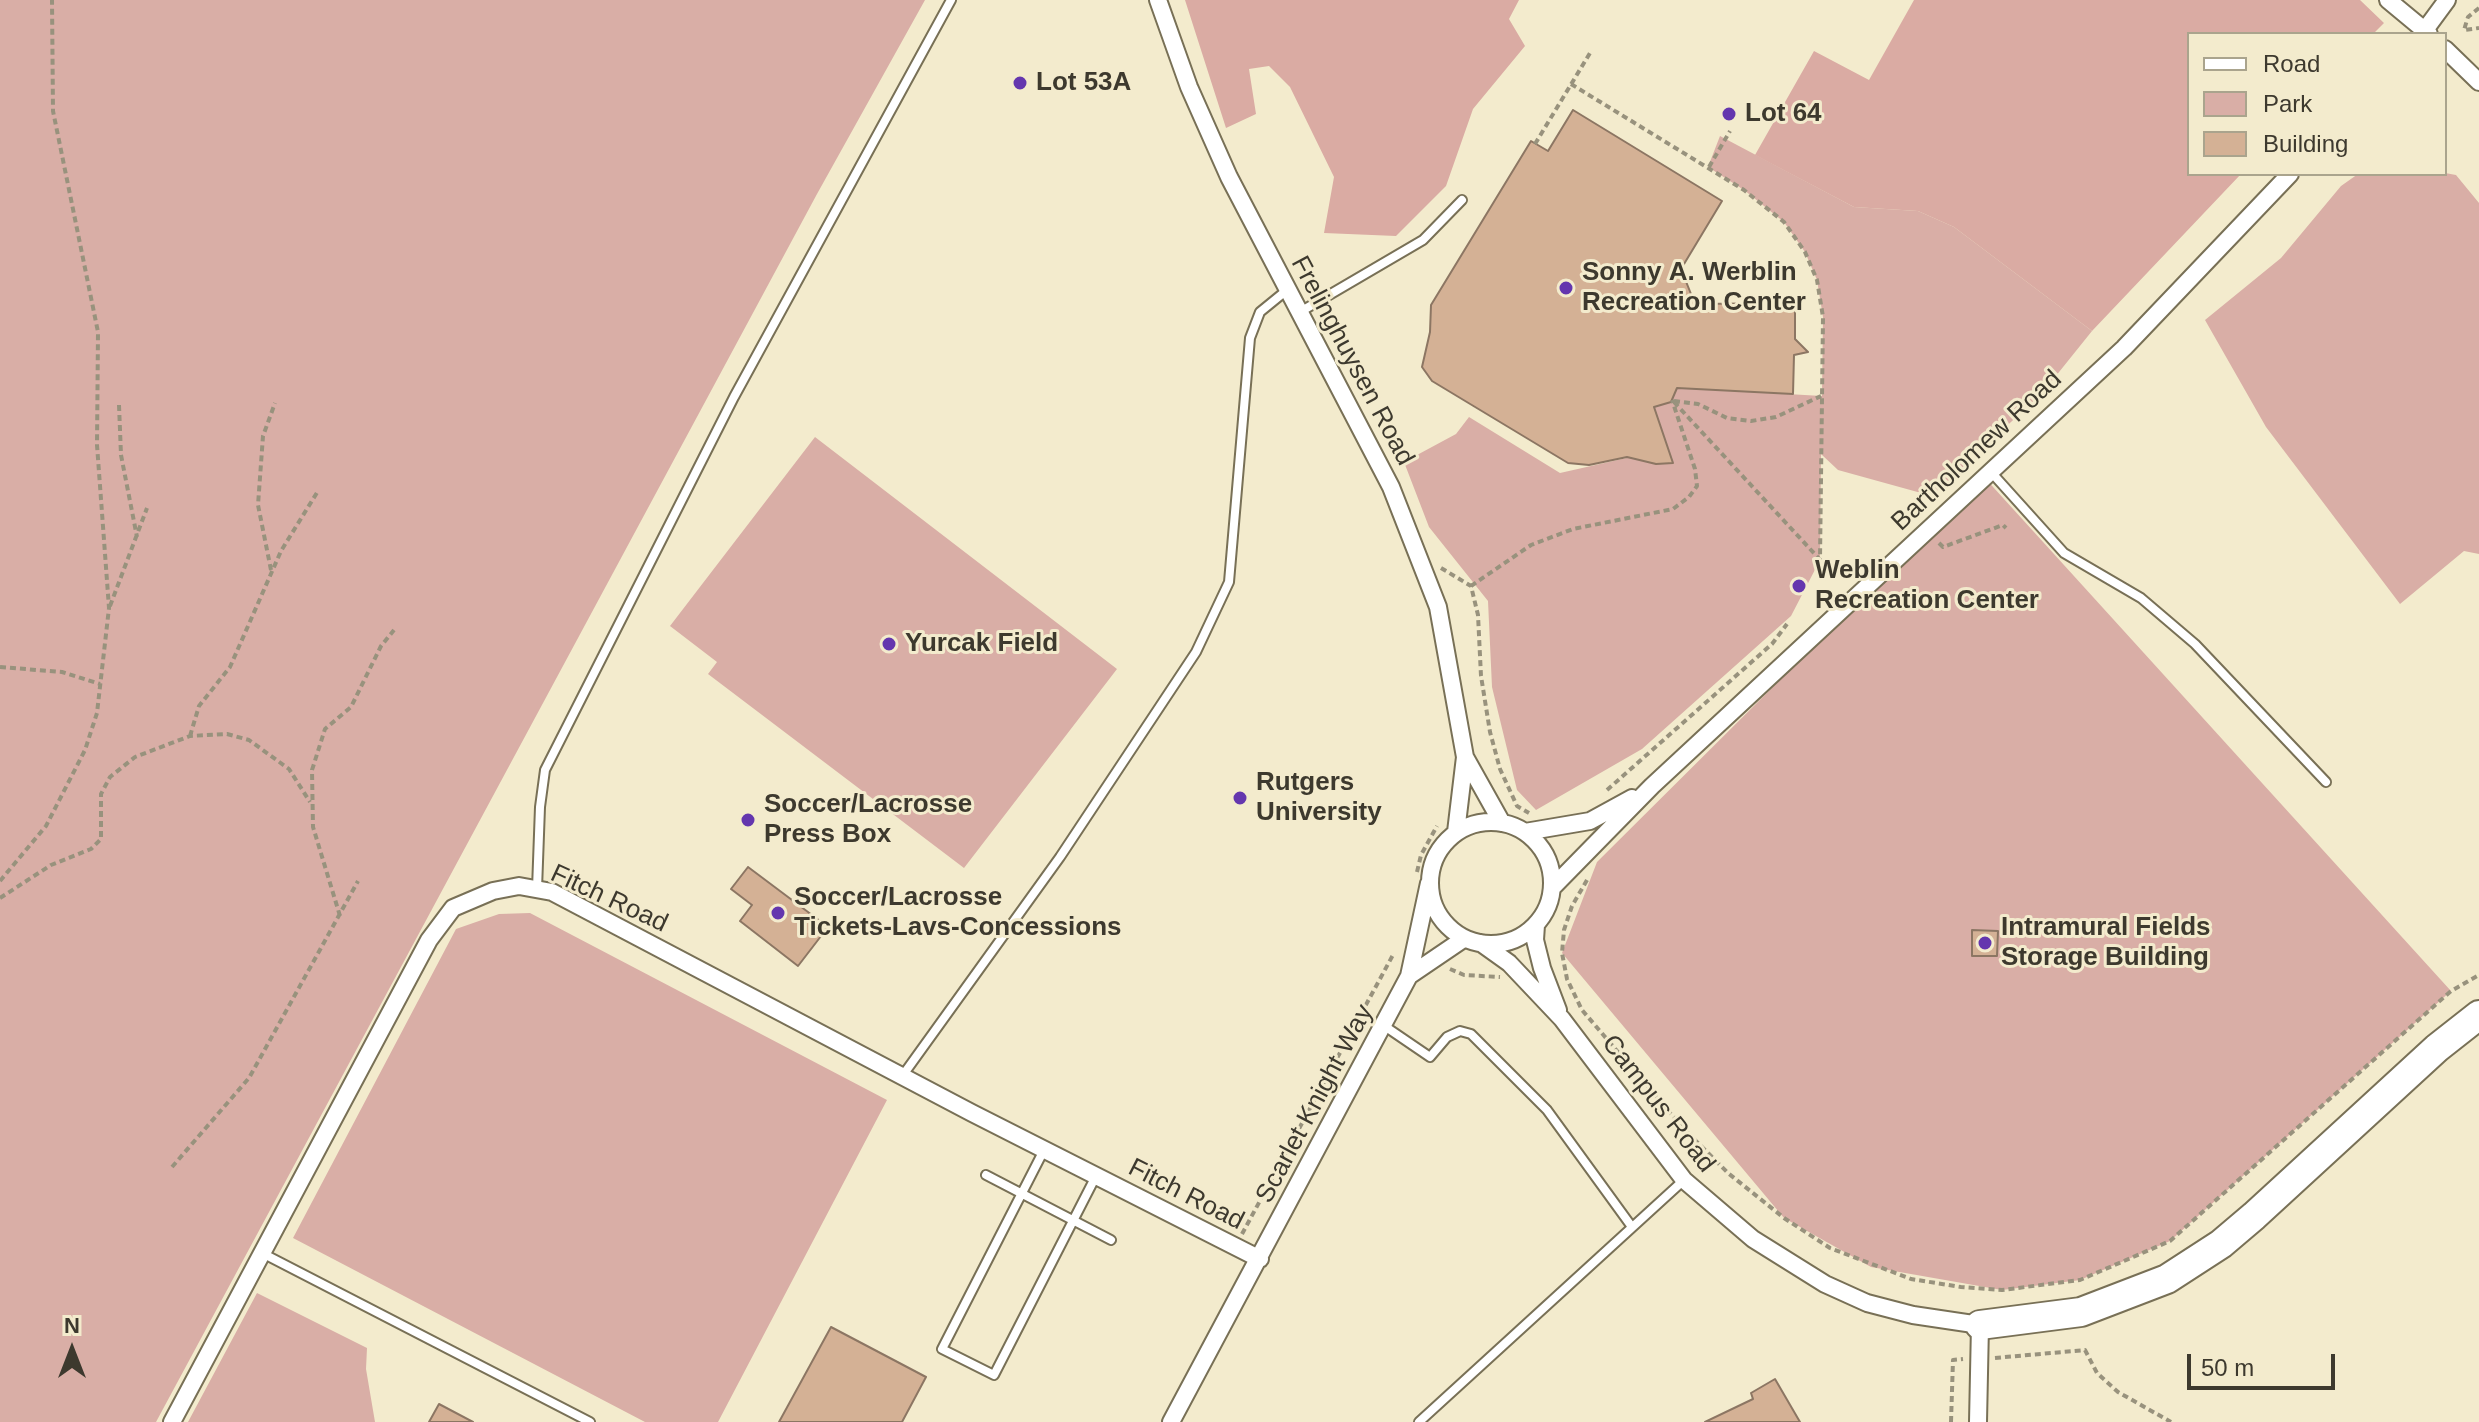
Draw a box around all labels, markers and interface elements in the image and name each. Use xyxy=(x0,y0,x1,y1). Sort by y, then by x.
legend xyxy=(2187,32,2447,176)
text: Road xyxy=(2263,50,2320,77)
place label: Lot 53A xyxy=(1036,67,1131,99)
marker: Lot 53A xyxy=(1011,74,1029,92)
text: Park xyxy=(2263,90,2312,117)
place label: Lot 64 xyxy=(1745,98,1822,130)
marker: Lot 64 xyxy=(1720,105,1738,123)
text: Building xyxy=(2263,130,2348,157)
street label: Frelinghuysen Road xyxy=(1284,251,1420,471)
place label: Sonny A. Werblin Recreation Center xyxy=(1582,257,1806,318)
marker: Sonny A. Werblin Recreation Center xyxy=(1557,279,1575,297)
street label: Bartholomew Road xyxy=(1886,364,2068,538)
place label: Weblin Recreation Center xyxy=(1815,555,2039,616)
marker: Weblin Recreation Center xyxy=(1790,577,1808,595)
place label: Yurcak Field xyxy=(905,628,1058,660)
marker: Yurcak Field xyxy=(880,635,898,653)
place label: Rutgers University xyxy=(1256,767,1382,828)
place label: Soccer/Lacrosse Press Box xyxy=(764,789,972,850)
marker: Rutgers University xyxy=(1231,789,1249,807)
marker: Soccer/Lacrosse Press Box xyxy=(739,811,757,829)
street label: Fitch Road xyxy=(545,858,673,940)
place label: Soccer/Lacrosse Tickets-Lavs-Concessions xyxy=(794,882,1122,944)
marker: Soccer/Lacrosse Tickets-Lavs-Concessions xyxy=(769,904,787,922)
place label: Intramural Fields Storage Building xyxy=(2001,912,2210,974)
marker: Intramural Fields Storage Building xyxy=(1976,934,1994,952)
street label: Scarlet Knight Way xyxy=(1250,999,1380,1209)
street label: Campus Road xyxy=(1595,1029,1721,1179)
street label: Fitch Road xyxy=(1123,1153,1249,1237)
north arrow xyxy=(32,1310,112,1390)
text: N xyxy=(64,1313,80,1338)
scale bar xyxy=(2191,1338,2339,1388)
text: 50 m xyxy=(2201,1354,2254,1381)

